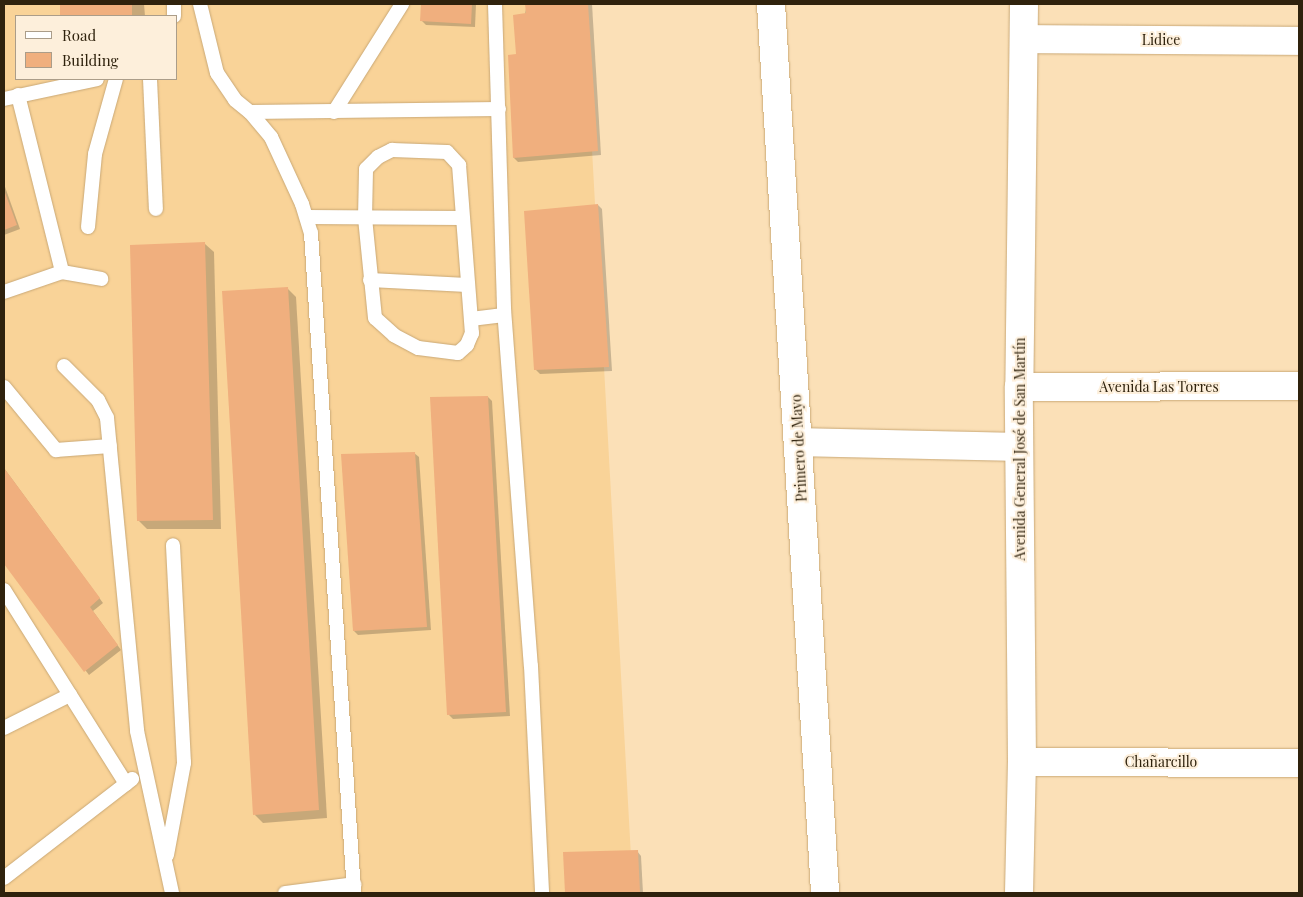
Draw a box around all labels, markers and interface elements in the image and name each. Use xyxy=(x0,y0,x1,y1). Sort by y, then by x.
legend xyxy=(15,15,178,80)
text: Road xyxy=(62,25,96,45)
street label: Lidice xyxy=(1142,32,1180,48)
text: Building xyxy=(62,50,118,70)
street label: Avenida General José de San Martín xyxy=(1012,337,1028,561)
street label: Avenida Las Torres xyxy=(1099,379,1219,395)
street label: Primero de Mayo xyxy=(788,394,810,502)
street label: Chañarcillo xyxy=(1125,754,1197,770)

